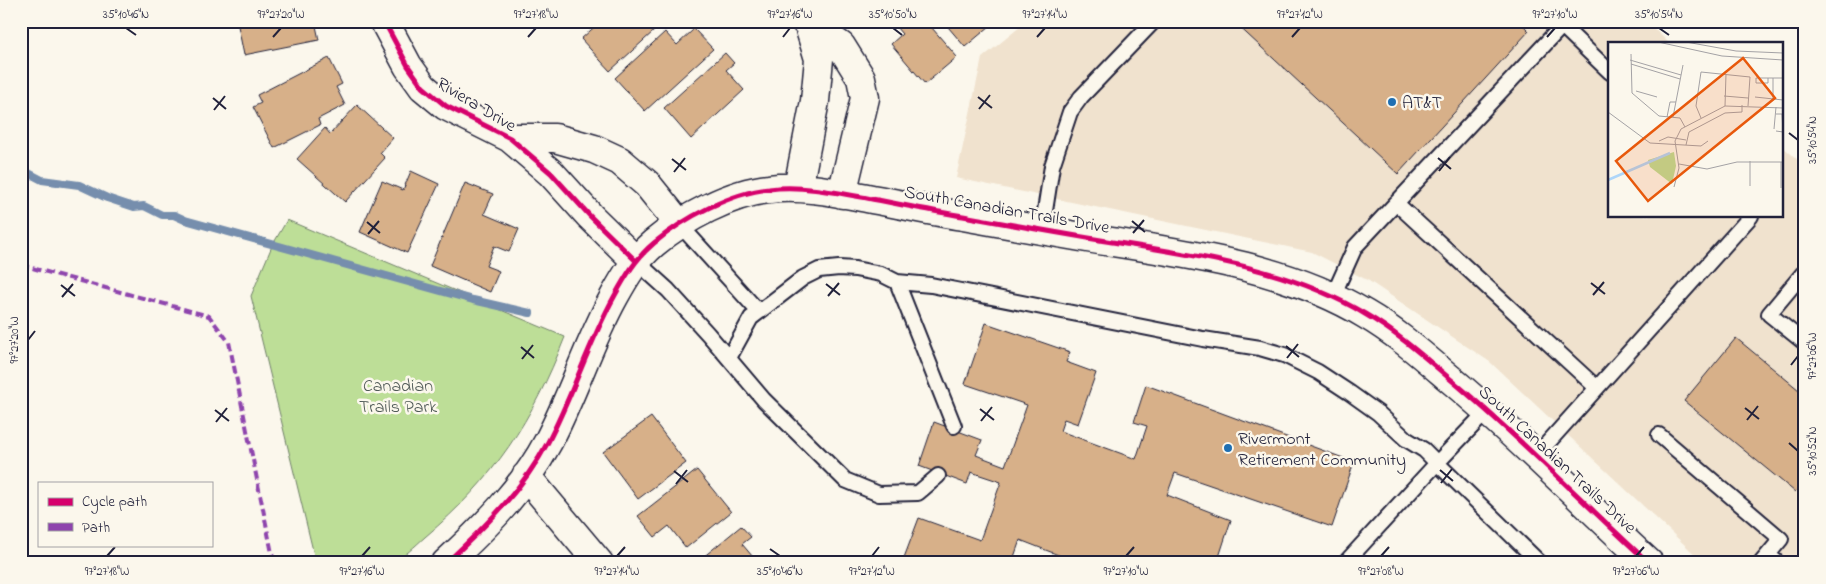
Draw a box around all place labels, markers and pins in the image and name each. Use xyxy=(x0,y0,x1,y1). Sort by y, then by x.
place label: AT&T xyxy=(1402,91,1442,117)
marker: AT&T xyxy=(1386,96,1398,108)
place label: Rivermont Retirement Community xyxy=(1238,427,1406,474)
marker: Rivermont Retirement Community xyxy=(1222,442,1234,454)

